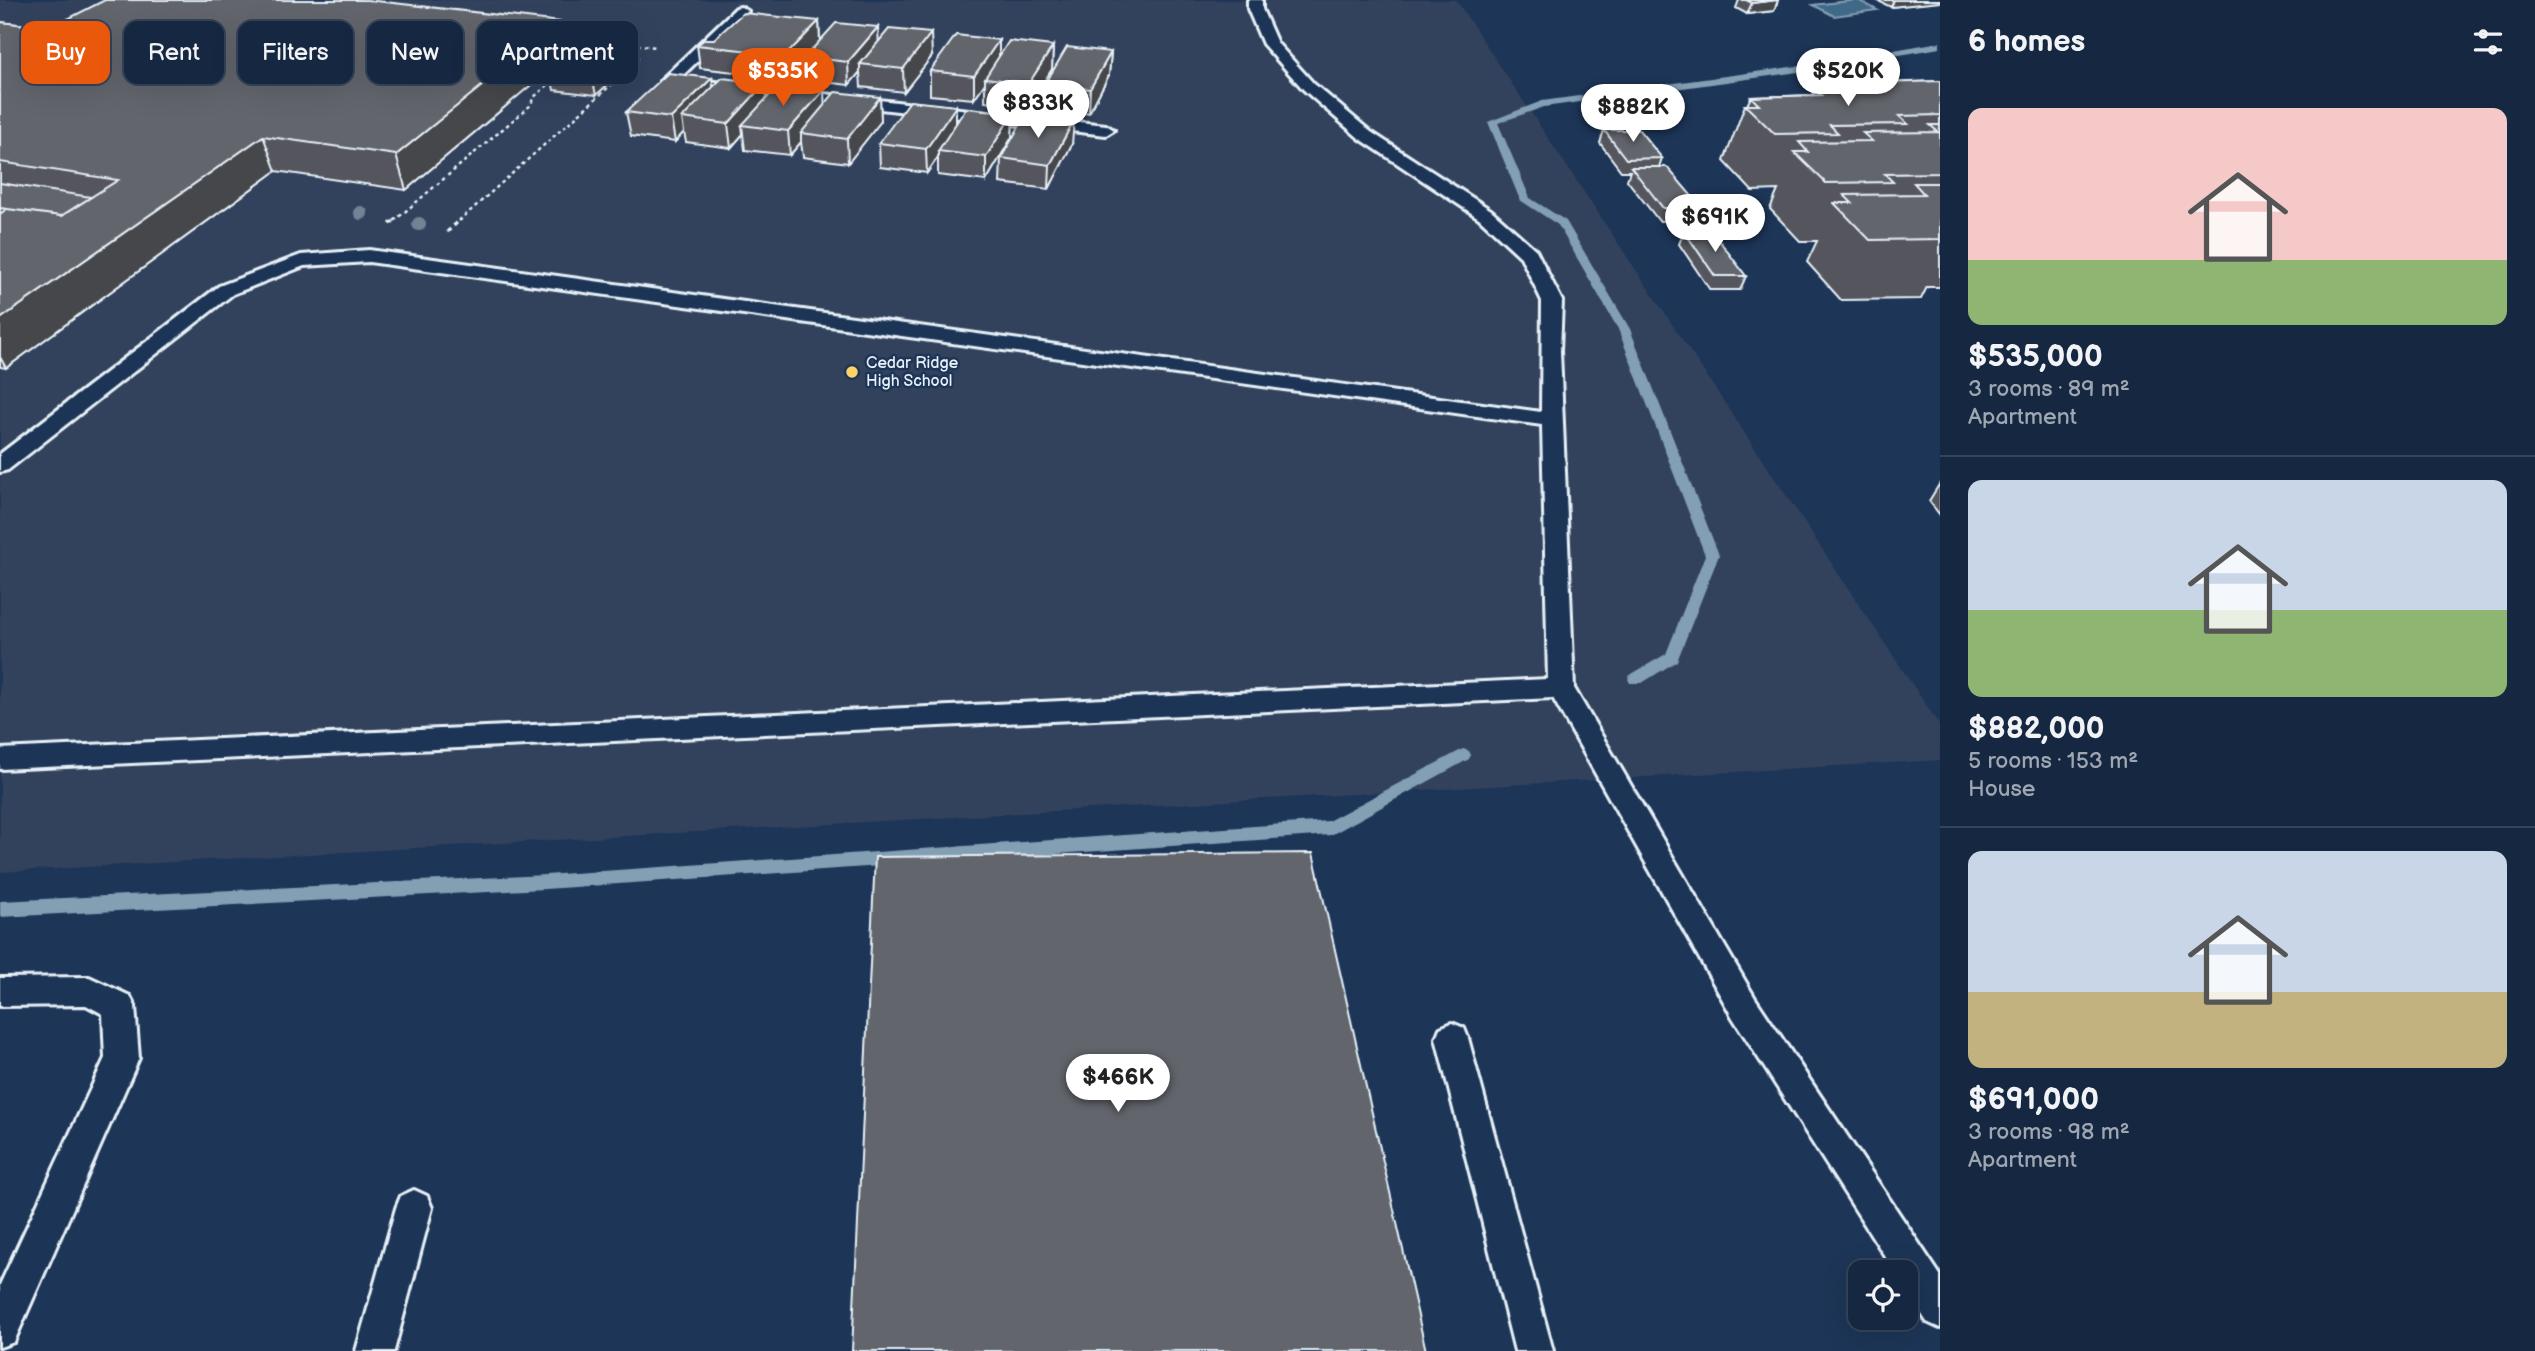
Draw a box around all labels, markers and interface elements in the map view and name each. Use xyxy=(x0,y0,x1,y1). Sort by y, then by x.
chip: Buy xyxy=(21,21,110,84)
chip: Rent xyxy=(124,21,224,84)
chip: Filters xyxy=(238,21,353,84)
chip: New xyxy=(367,21,463,84)
chip: Apartment xyxy=(477,21,638,84)
icon: filters xyxy=(2469,23,2507,61)
text: 6 homes xyxy=(1968,24,2085,60)
pin: $535K xyxy=(734,48,832,108)
pin: $520K xyxy=(1799,48,1897,108)
text: $535K xyxy=(748,57,818,85)
text: $520K xyxy=(1812,57,1884,85)
pin: $833K xyxy=(989,80,1087,140)
pin: $882K xyxy=(1584,85,1682,144)
text: $833K xyxy=(1002,89,1074,117)
text: $882K xyxy=(1597,93,1669,121)
icon: home xyxy=(2175,154,2301,280)
pin: $691K xyxy=(1666,194,1764,254)
text: $691K xyxy=(1681,203,1749,231)
text: $535,000 xyxy=(1968,339,2103,375)
place label: Cedar Ridge High School xyxy=(866,354,959,391)
marker: Cedar Ridge High School xyxy=(844,364,860,380)
text: 3 rooms · 89 m² xyxy=(1968,375,2130,403)
text: Apartment xyxy=(1968,403,2077,431)
icon: home xyxy=(2175,526,2301,652)
text: $882,000 xyxy=(1968,711,2105,747)
text: 5 rooms · 153 m² xyxy=(1968,747,2138,775)
text: House xyxy=(1968,775,2035,803)
icon: home xyxy=(2175,897,2301,1023)
pin: $466K xyxy=(1069,1054,1167,1114)
text: $466K xyxy=(1082,1063,1154,1091)
text: $691,000 xyxy=(1968,1082,2099,1118)
text: 3 rooms · 98 m² xyxy=(1968,1118,2130,1146)
text: Apartment xyxy=(1968,1146,2077,1174)
map controls xyxy=(1848,1260,1918,1330)
button: locate xyxy=(1848,1260,1918,1330)

